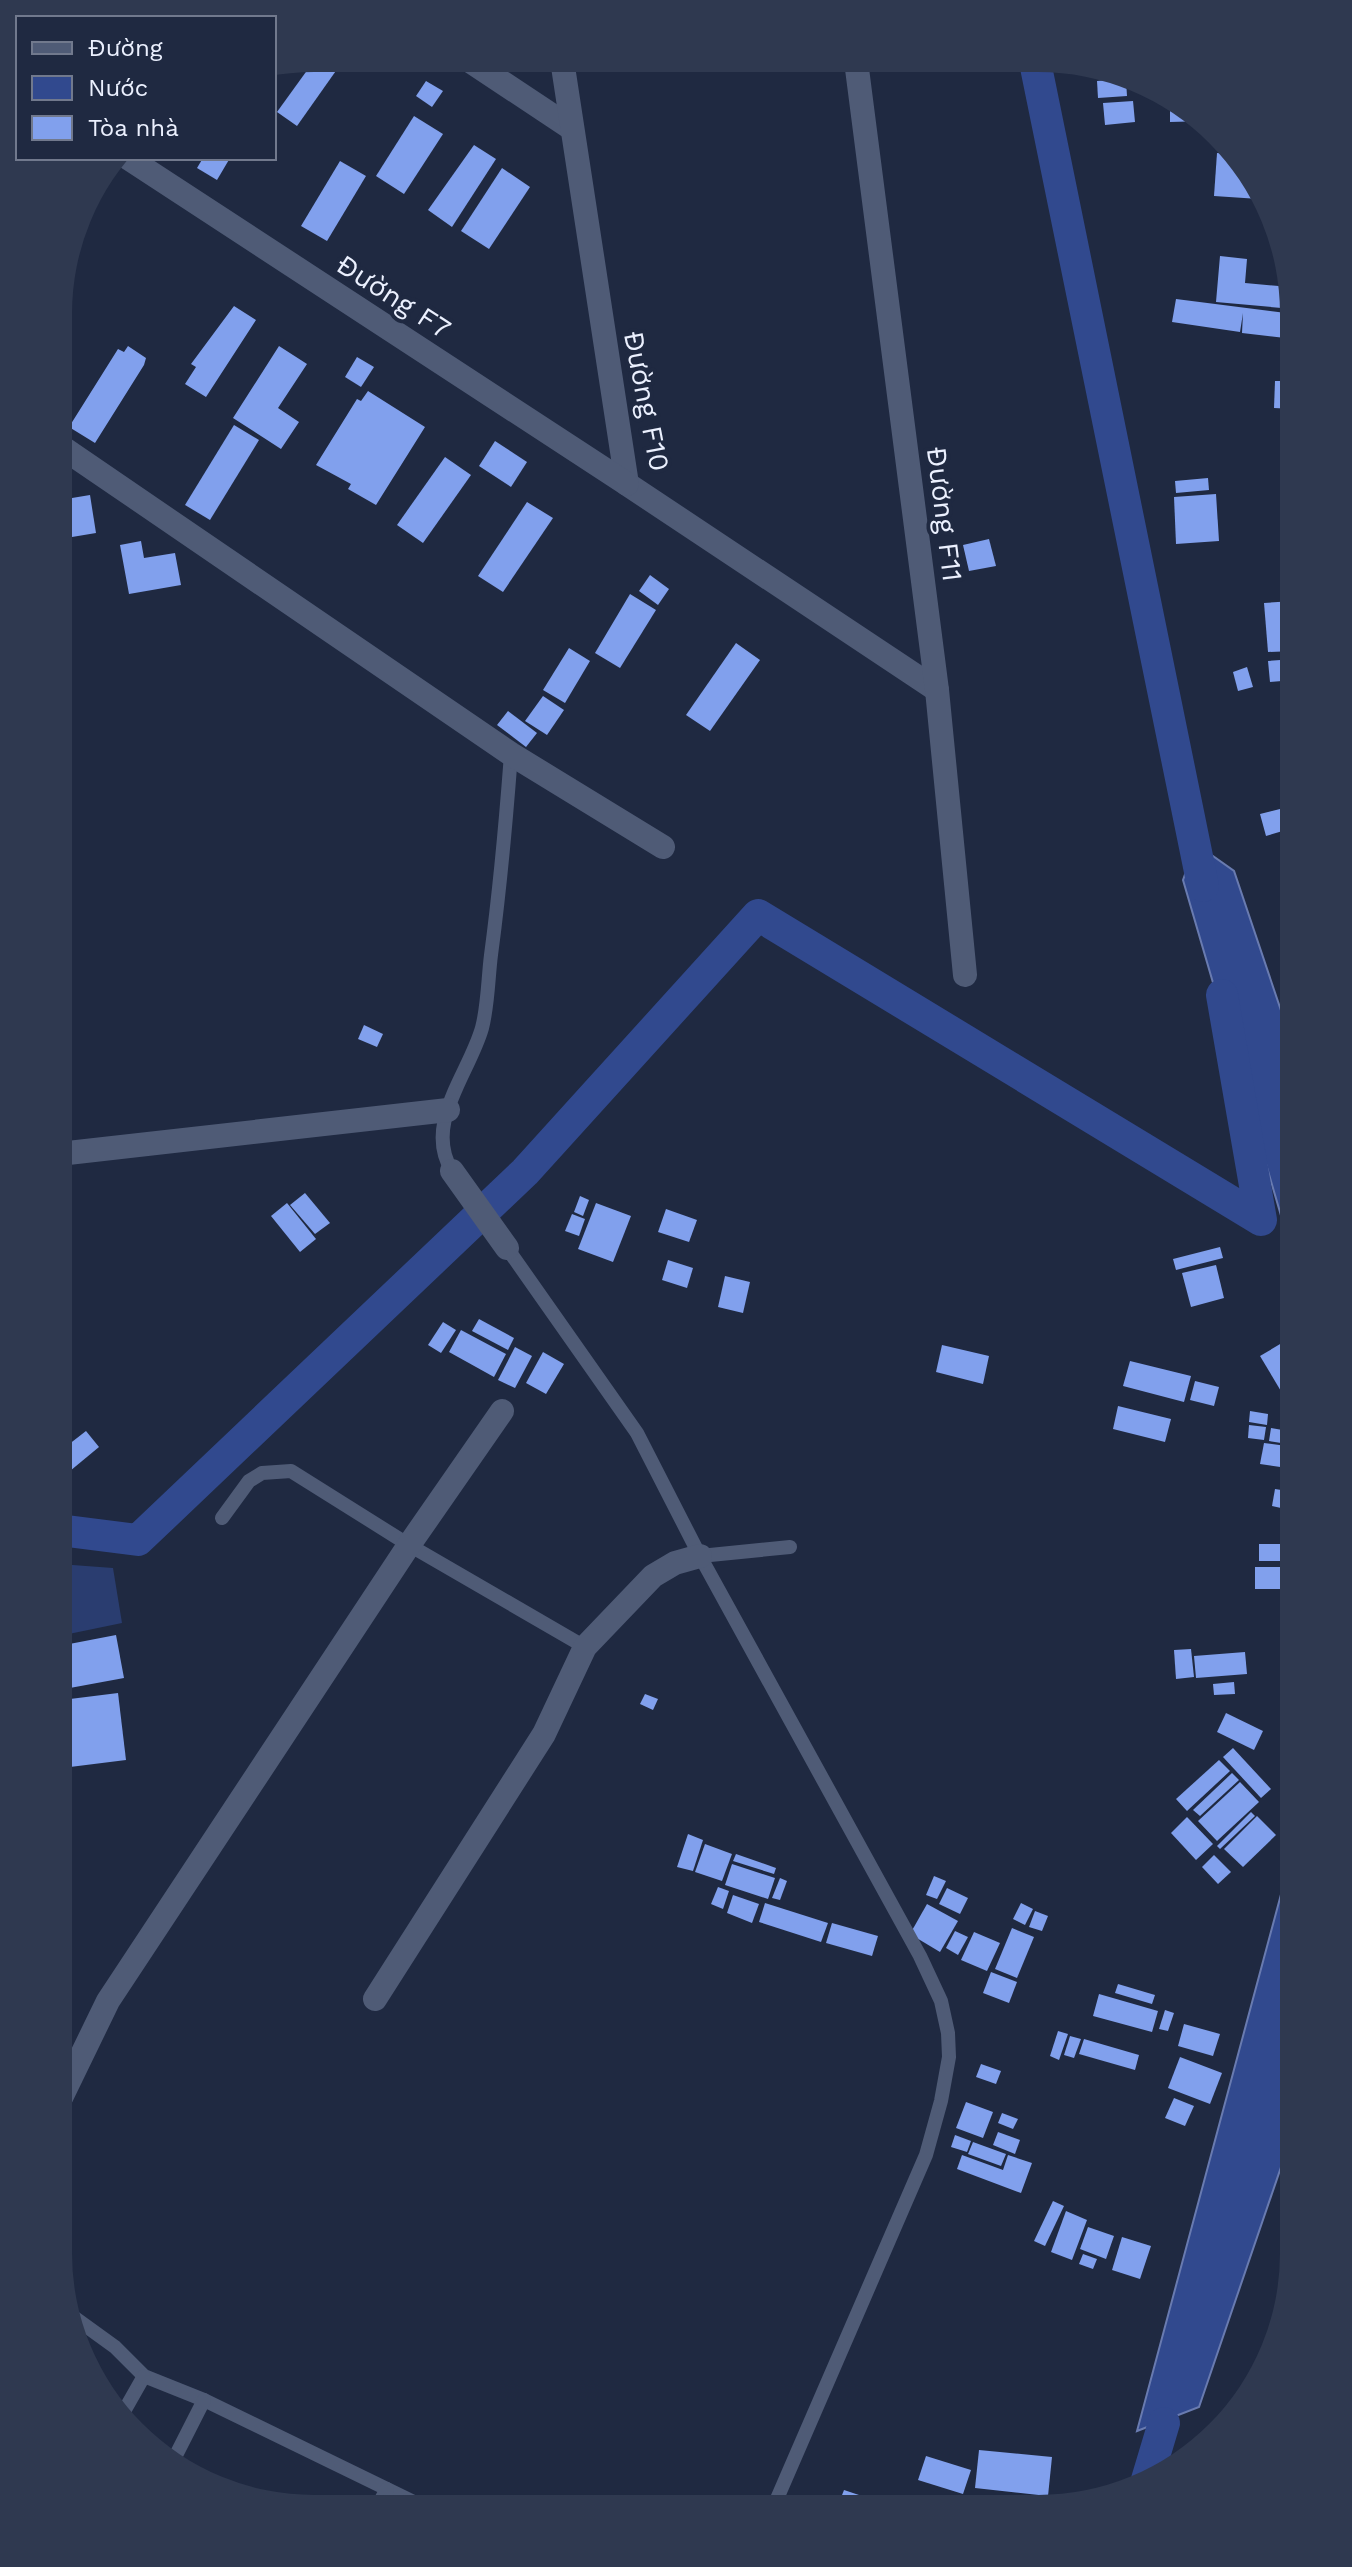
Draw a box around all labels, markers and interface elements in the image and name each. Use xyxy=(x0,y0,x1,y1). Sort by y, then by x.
legend xyxy=(16,16,276,160)
text: Đường xyxy=(88,34,163,62)
text: Nước xyxy=(88,74,148,102)
text: Tòa nhà xyxy=(88,114,179,142)
street label: Đường F7 xyxy=(331,247,457,345)
street label: Đường F10 xyxy=(617,328,676,474)
street label: Đường F11 xyxy=(920,445,969,583)

